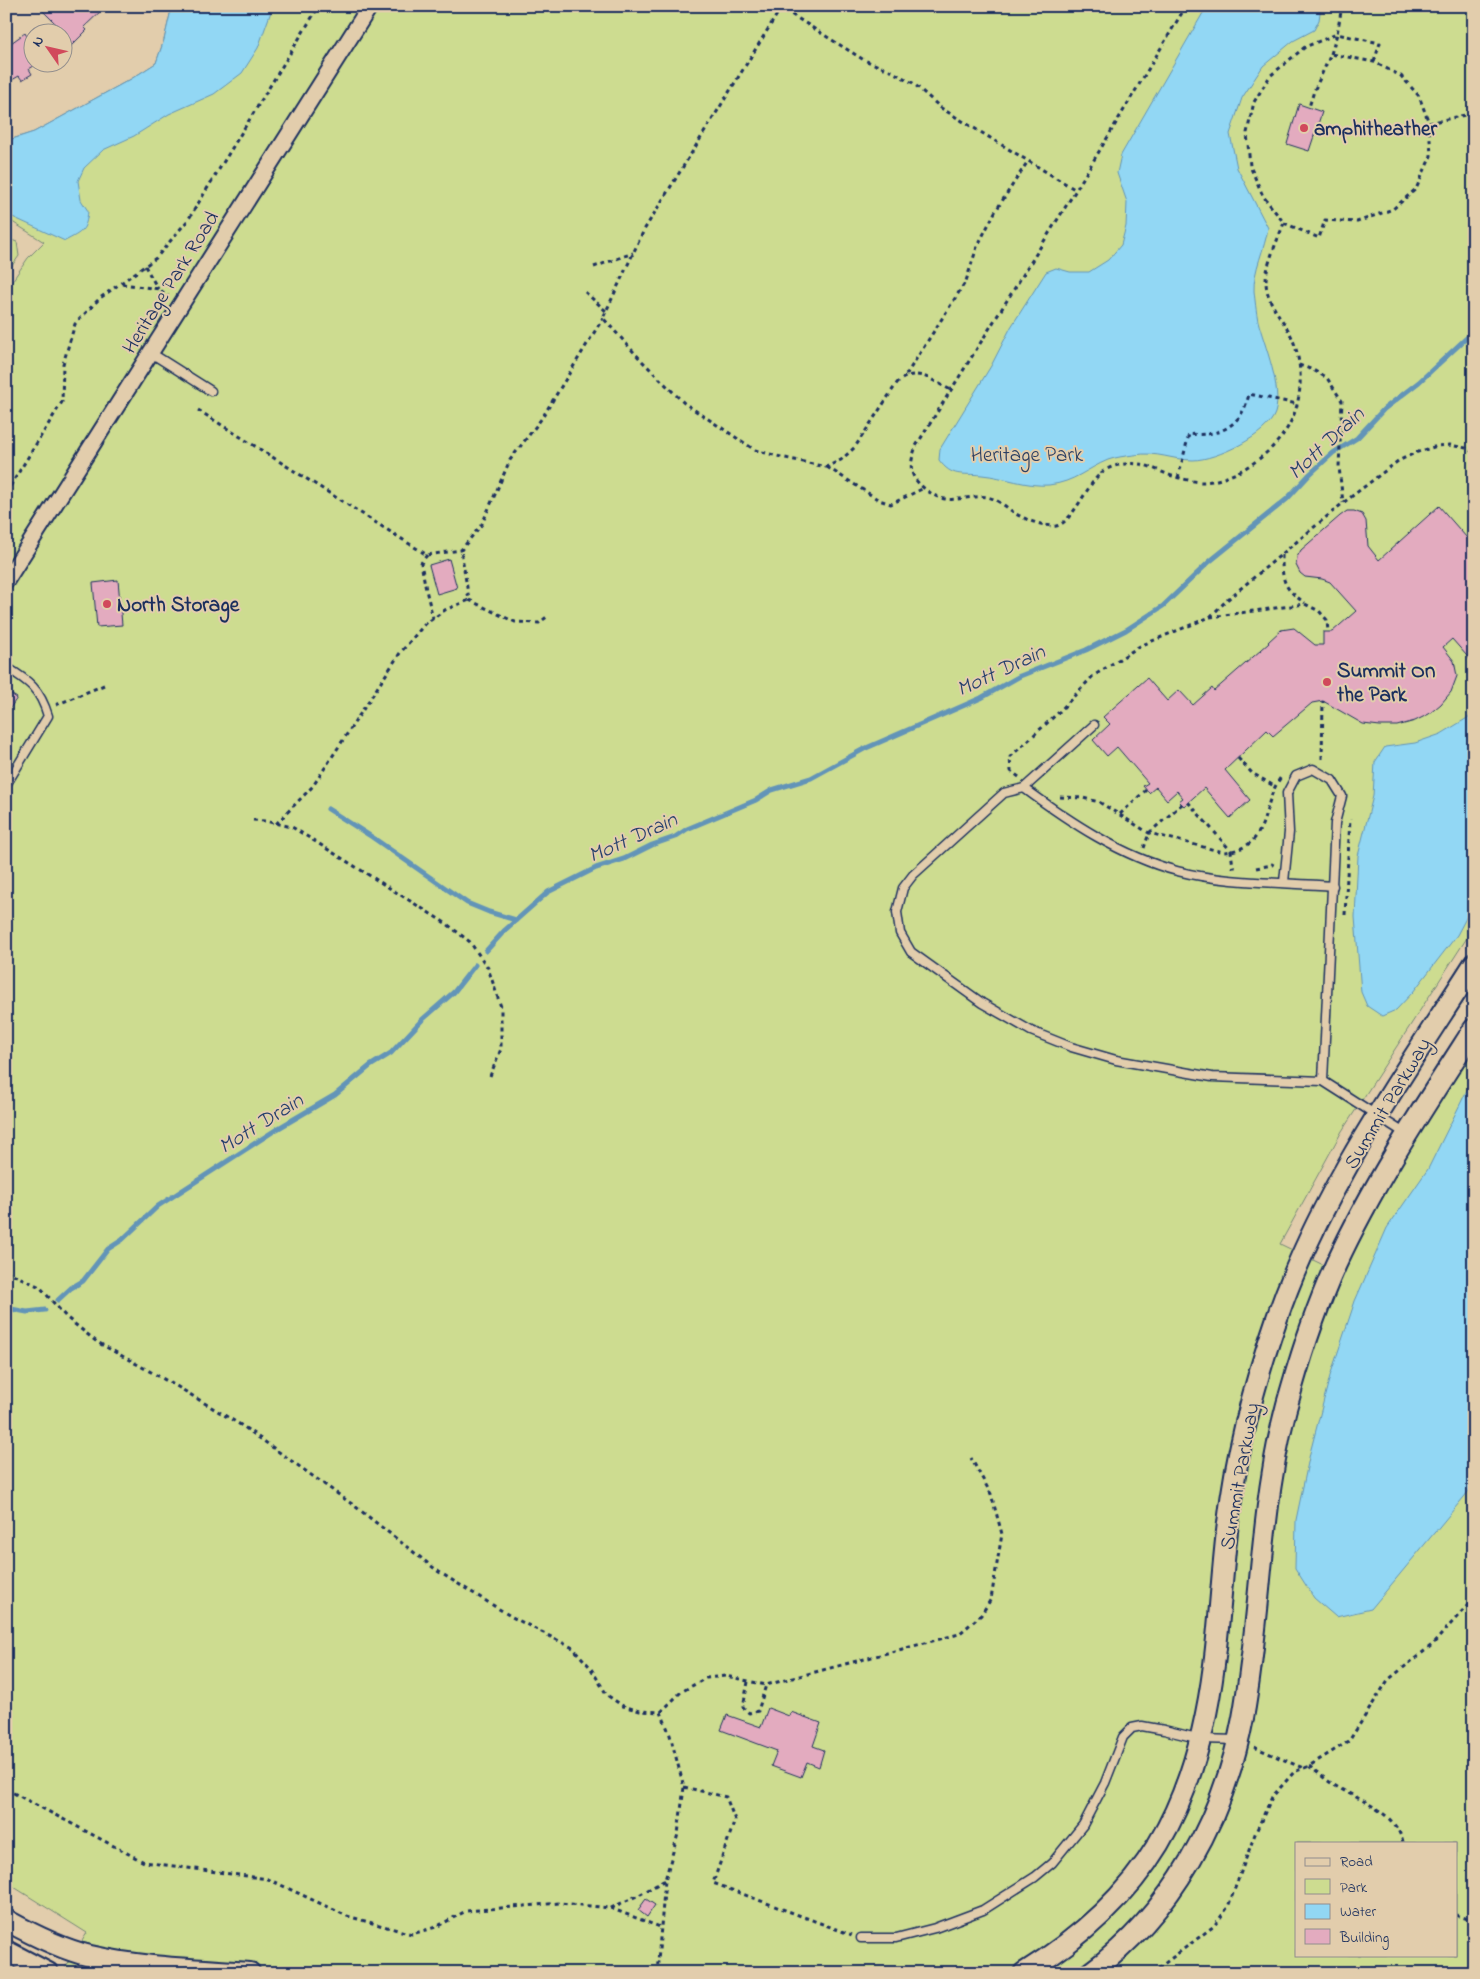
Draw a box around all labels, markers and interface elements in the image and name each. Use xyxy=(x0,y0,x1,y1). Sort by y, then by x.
north arrow xyxy=(22,22,72,72)
text: N xyxy=(27,32,50,51)
place label: amphitheather xyxy=(1314,115,1437,145)
marker: amphitheather xyxy=(1298,122,1310,134)
street label: Heritage Park Road xyxy=(116,206,229,361)
water label: Mott Drain xyxy=(1281,399,1373,488)
park label: Heritage Park xyxy=(971,441,1084,473)
place label: North Storage xyxy=(117,591,240,623)
marker: North Storage xyxy=(101,598,113,610)
water label: Mott Drain xyxy=(952,637,1052,706)
place label: Summit On the Park xyxy=(1336,657,1435,711)
marker: Summit On the Park xyxy=(1321,676,1333,688)
water label: Mott Drain xyxy=(583,804,684,873)
street label: Summit Parkway xyxy=(1338,1033,1442,1177)
water label: Mott Drain xyxy=(213,1085,311,1163)
street label: Summit Parkway xyxy=(1213,1400,1271,1553)
legend xyxy=(1295,1842,1458,1956)
text: Road xyxy=(1340,1851,1373,1873)
text: Park xyxy=(1340,1877,1368,1899)
text: Water xyxy=(1340,1901,1376,1923)
text: Building xyxy=(1339,1927,1389,1950)

